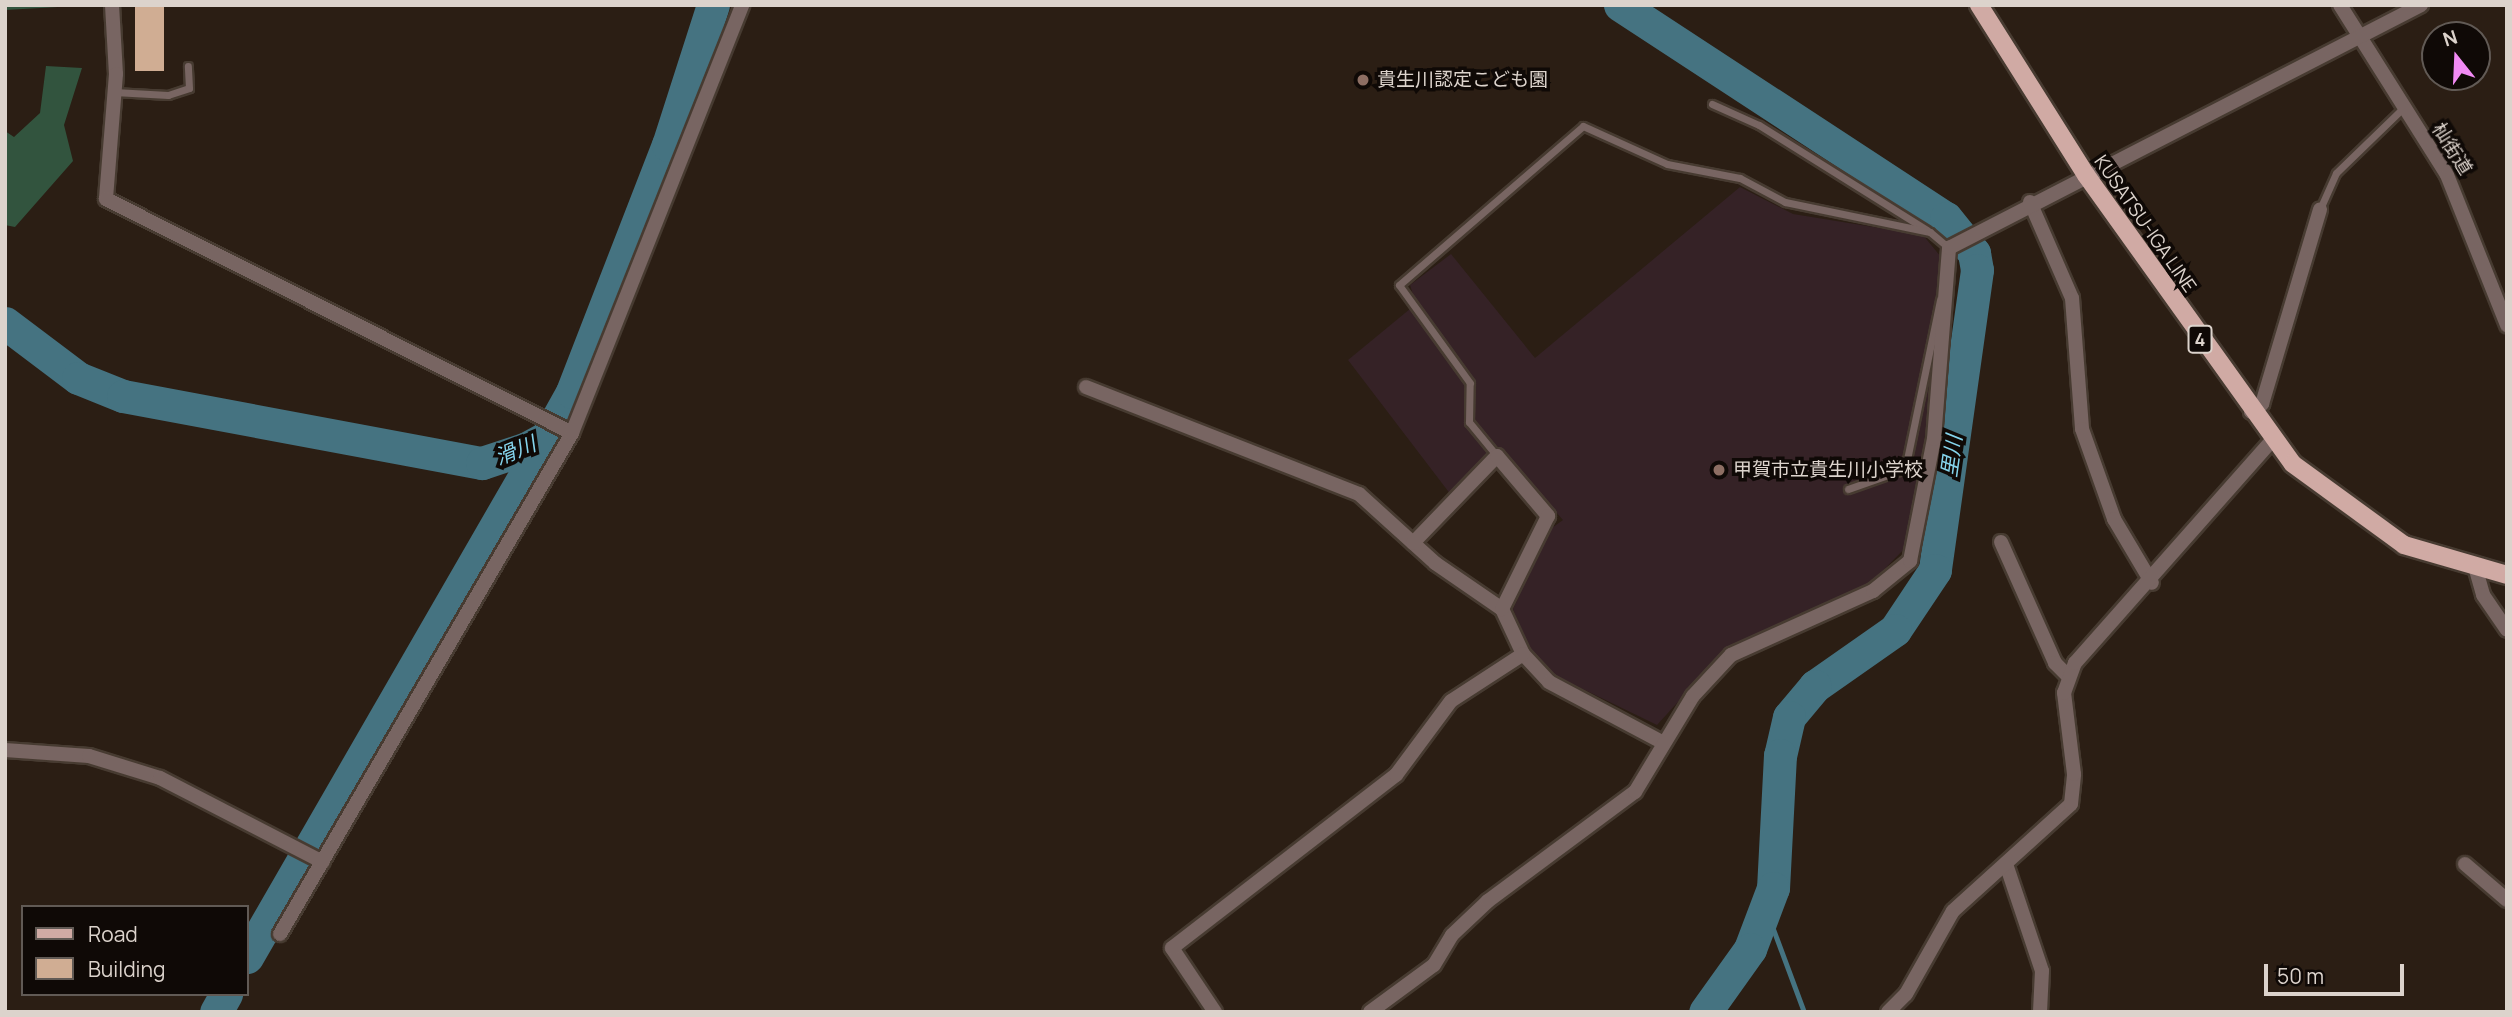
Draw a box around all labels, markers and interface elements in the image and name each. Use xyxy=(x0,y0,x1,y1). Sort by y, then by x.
north arrow xyxy=(2421,21,2491,91)
text: N xyxy=(2440,23,2461,52)
place label: 貴生川認定こども園 xyxy=(1377,69,1548,91)
marker: 貴生川認定こども園 xyxy=(1355,72,1371,88)
street label: 杣街道 xyxy=(2427,119,2477,179)
street label: KUSATSU-IGA LINE xyxy=(2089,151,2201,297)
road number: 4 xyxy=(2186,324,2214,354)
water label: 滑川 xyxy=(491,430,539,470)
water label: 里川 xyxy=(1936,433,1966,479)
place label: 甲賀市立貴生川小学校 xyxy=(1733,459,1923,481)
marker: 甲賀市立貴生川小学校 xyxy=(1711,462,1727,478)
legend xyxy=(21,905,248,996)
text: Road xyxy=(88,920,138,948)
scale bar xyxy=(2267,950,2407,994)
text: Building xyxy=(88,955,165,983)
text: 50 m xyxy=(2277,962,2324,990)

